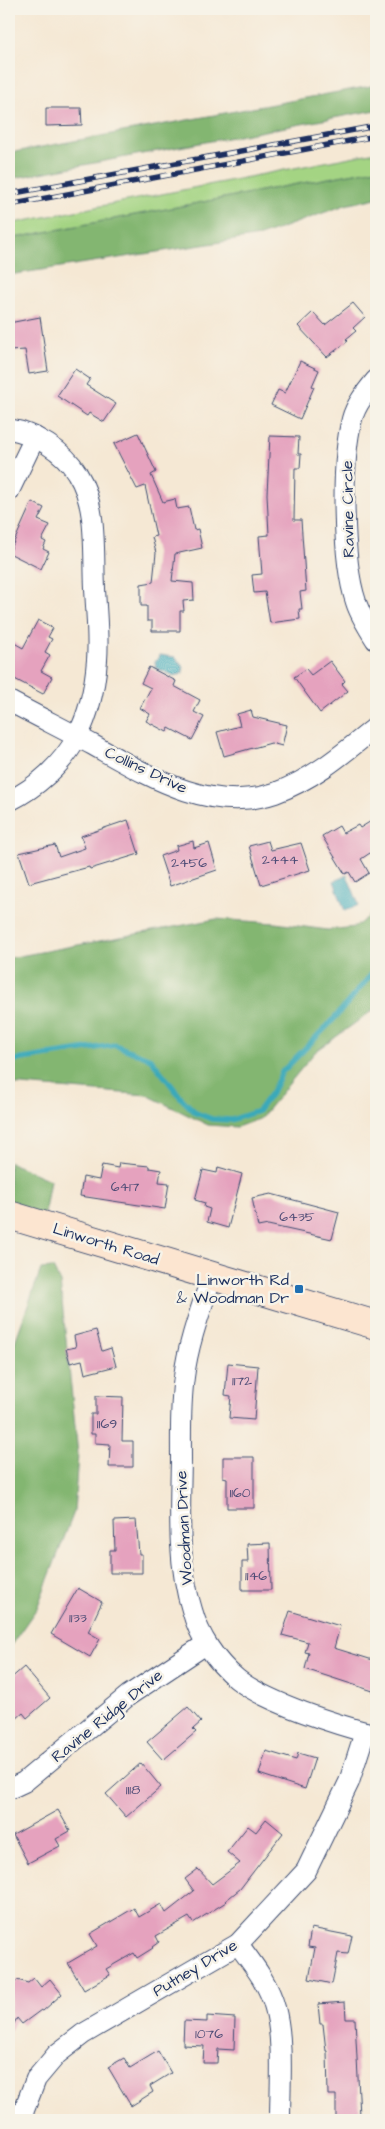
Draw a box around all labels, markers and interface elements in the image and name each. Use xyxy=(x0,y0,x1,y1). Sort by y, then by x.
street label: Ravine Circle xyxy=(336,460,360,558)
street label: Collins Drive xyxy=(101,741,191,799)
house number: 2444 xyxy=(262,850,299,870)
house number: 2456 xyxy=(171,853,207,873)
house number: 6417 xyxy=(111,1177,140,1197)
house number: 6435 xyxy=(279,1207,315,1227)
street label: Linworth Road xyxy=(50,1217,162,1271)
place label: Linworth Rd & Woodman Dr xyxy=(176,1269,289,1309)
marker: Linworth Rd & Woodman Dr xyxy=(293,1283,305,1295)
house number: 1172 xyxy=(232,1371,252,1391)
house number: 1169 xyxy=(97,1414,117,1434)
street label: Woodman Drive xyxy=(170,1470,198,1586)
house number: 1160 xyxy=(229,1483,251,1503)
house number: 1146 xyxy=(245,1566,267,1586)
house number: 1133 xyxy=(69,1608,87,1628)
street label: Ravine Ridge Drive xyxy=(47,1664,168,1769)
house number: 1118 xyxy=(126,1780,140,1800)
street label: Putney Drive xyxy=(149,1934,242,2003)
house number: 1076 xyxy=(195,2024,223,2044)

